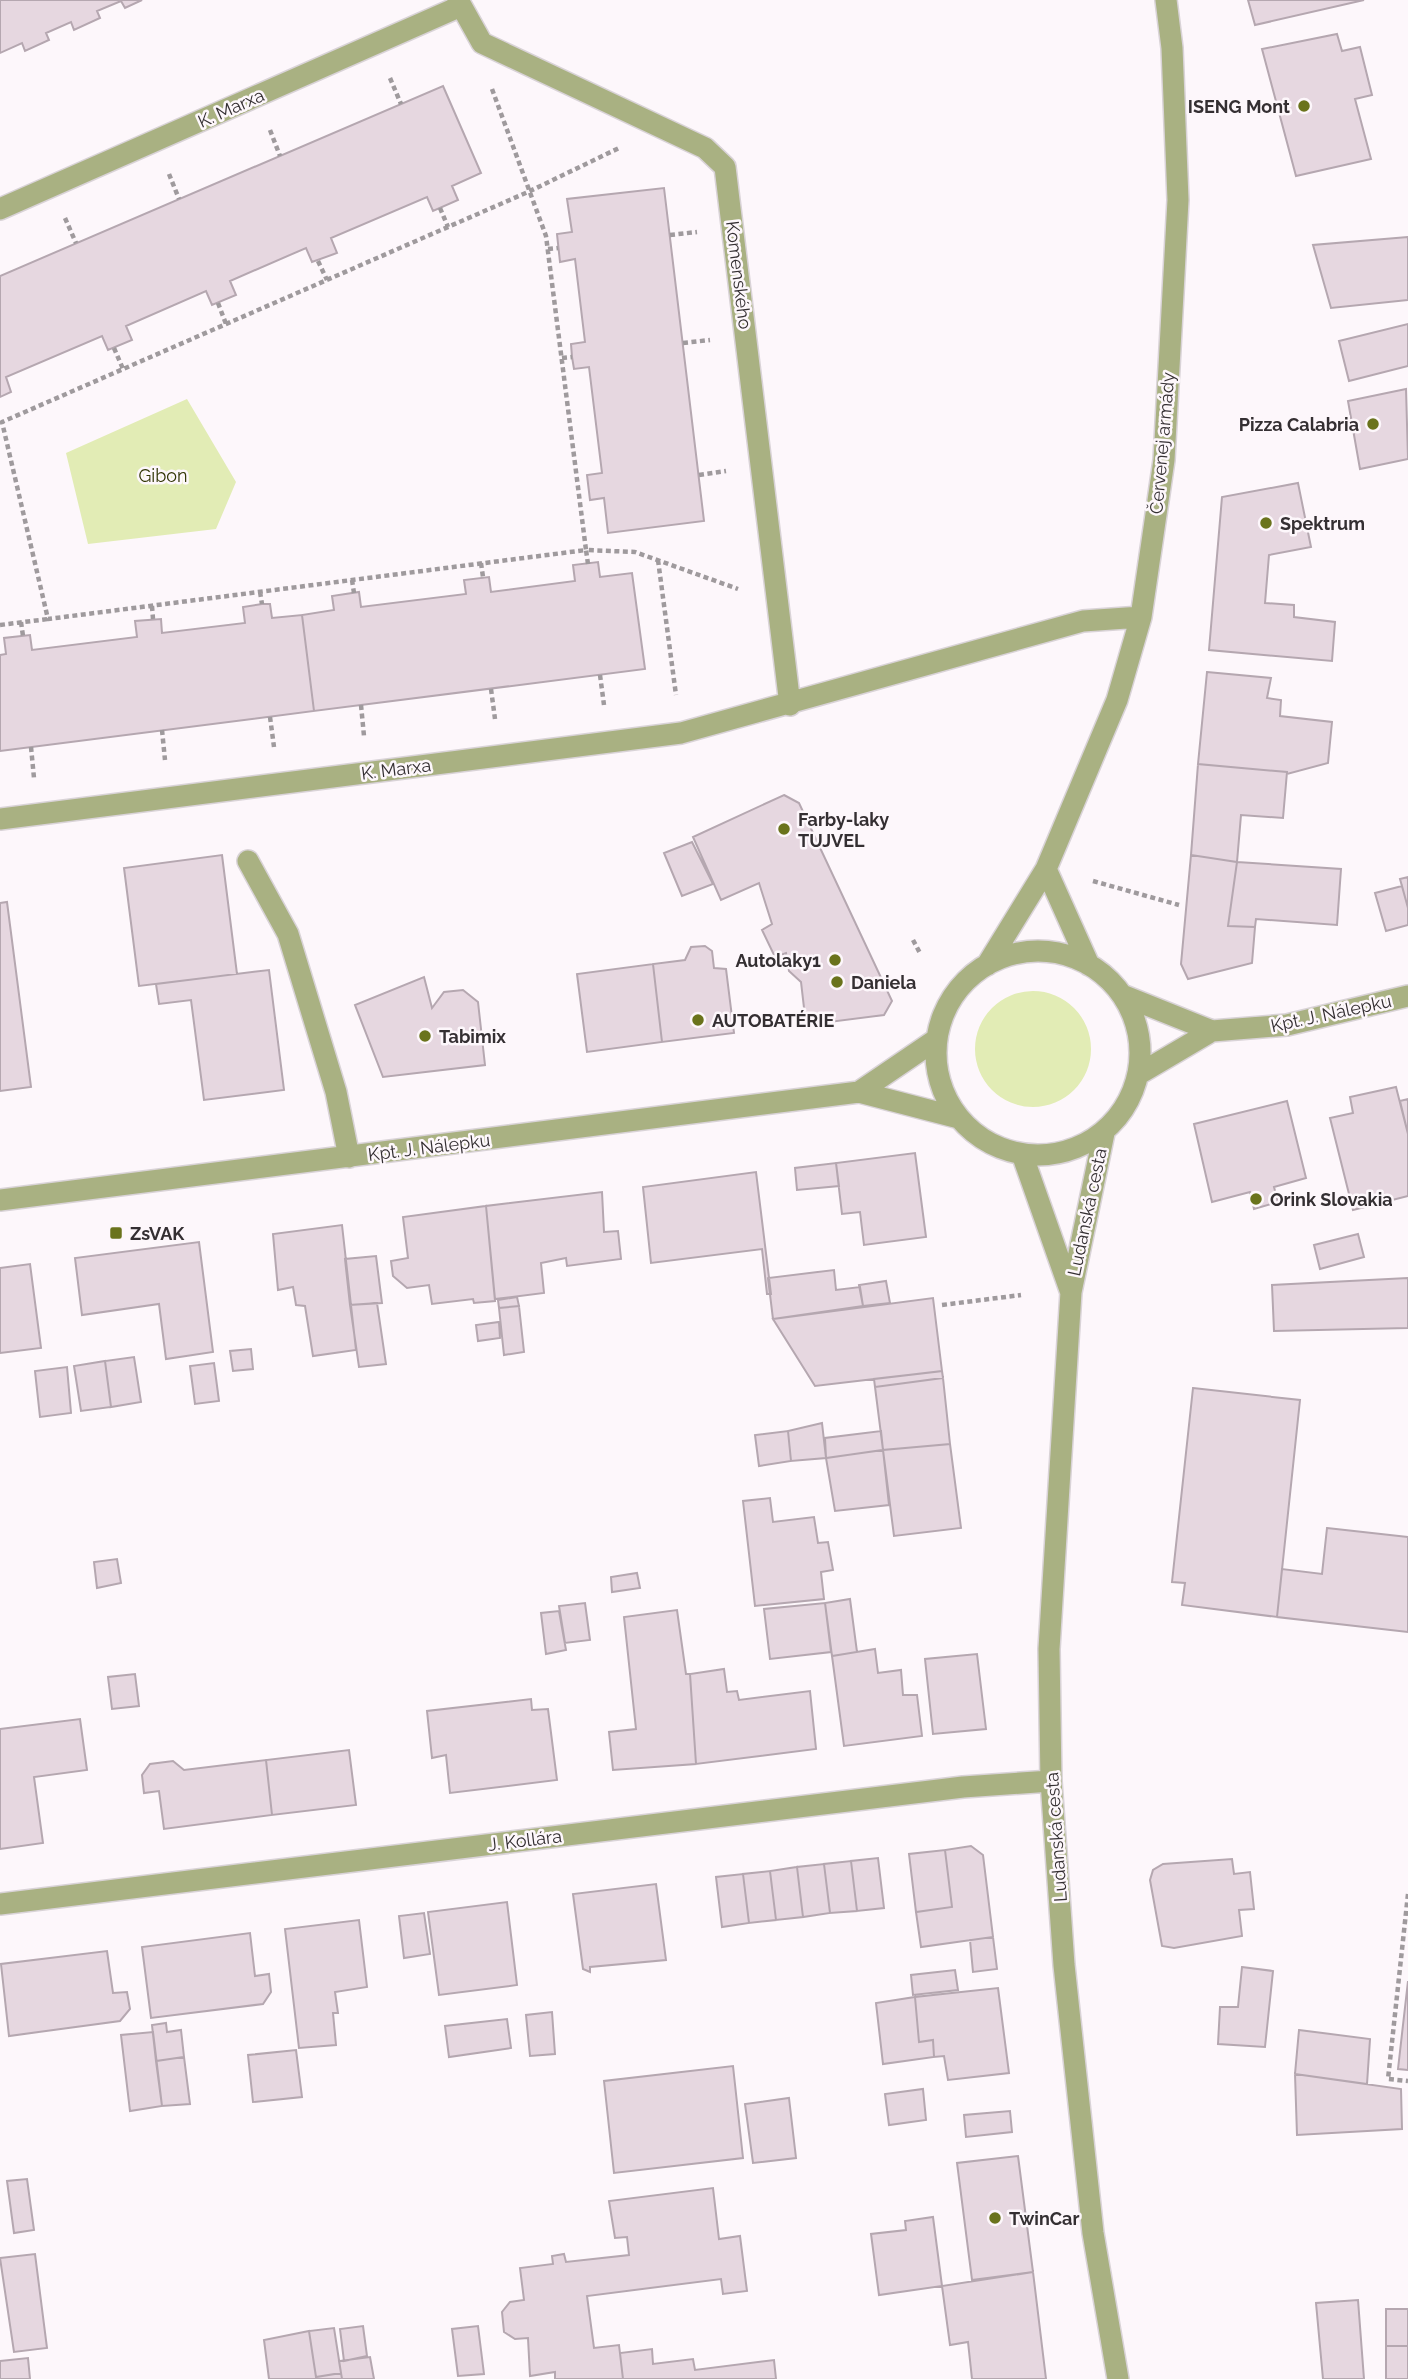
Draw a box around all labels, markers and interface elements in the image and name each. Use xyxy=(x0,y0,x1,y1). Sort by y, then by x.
street label: K. Marxa xyxy=(195,84,267,132)
place label: ISENG Mont xyxy=(1188,96,1290,117)
marker: ISENG Mont xyxy=(1296,98,1312,114)
street label: Komenského xyxy=(722,220,756,331)
street label: Červenej armády xyxy=(1144,371,1179,515)
place label: Pizza Calabria xyxy=(1239,414,1359,435)
marker: Pizza Calabria xyxy=(1365,416,1381,432)
park label: Gibon xyxy=(138,465,188,486)
place label: Spektrum xyxy=(1280,513,1365,534)
marker: Spektrum xyxy=(1258,515,1274,531)
street label: K. Marxa xyxy=(360,754,432,784)
place label: Farby-laky TUJVEL xyxy=(798,809,889,851)
marker: Farby-laky TUJVEL xyxy=(776,821,792,837)
place label: Autolaky1 xyxy=(735,950,821,971)
marker: Autolaky1 xyxy=(827,952,843,968)
place label: Daniela xyxy=(851,972,916,993)
marker: Daniela xyxy=(829,974,845,990)
street label: Kpt. J. Nálepku xyxy=(1269,990,1393,1036)
place label: AUTOBATÉRIE xyxy=(712,1010,834,1031)
marker: AUTOBATÉRIE xyxy=(690,1012,706,1028)
place label: Tabimix xyxy=(439,1026,506,1047)
marker: Tabimix xyxy=(417,1028,433,1044)
street label: Kpt. J. Nálepku xyxy=(367,1129,491,1165)
street label: Ludanská cesta xyxy=(1063,1146,1111,1278)
place label: Orink Slovakia xyxy=(1270,1189,1393,1210)
marker: Orink Slovakia xyxy=(1248,1191,1264,1207)
place label: ZsVAK xyxy=(130,1223,185,1244)
marker: ZsVAK xyxy=(108,1225,124,1241)
street label: Ludanská cesta xyxy=(1041,1771,1071,1903)
street label: J. Kollára xyxy=(487,1825,563,1855)
place label: TwinCar xyxy=(1009,2208,1079,2229)
marker: TwinCar xyxy=(987,2210,1003,2226)

